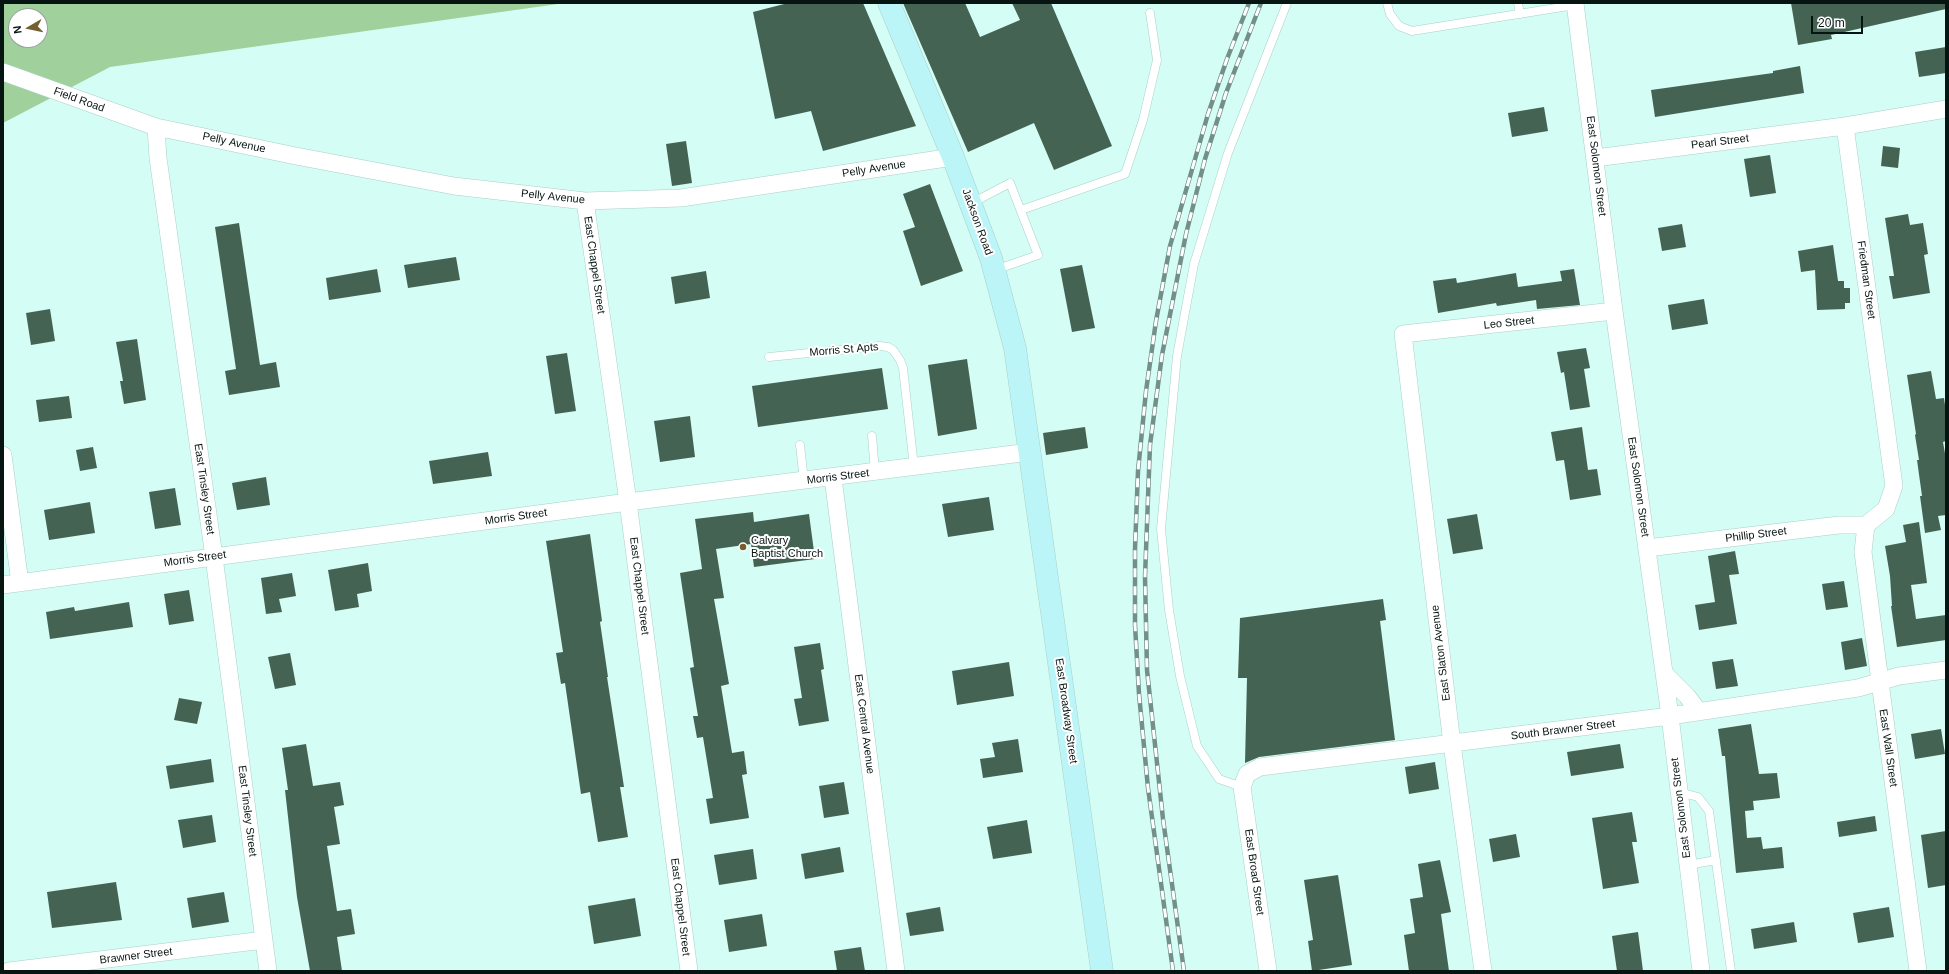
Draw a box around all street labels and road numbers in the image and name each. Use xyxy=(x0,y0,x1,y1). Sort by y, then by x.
street label: Field Road xyxy=(52,85,106,115)
street label: East Solomon Street xyxy=(1583,115,1609,217)
street label: Pelly Avenue xyxy=(201,130,267,156)
street label: Pearl Street xyxy=(1690,132,1750,152)
street label: Pelly Avenue xyxy=(841,157,907,181)
street label: Pelly Avenue xyxy=(520,187,586,207)
street label: Jackson Road xyxy=(959,187,995,257)
street label: East Chappel Street xyxy=(581,215,607,315)
street label: Friedman Street xyxy=(1854,240,1878,320)
street label: Leo Street xyxy=(1483,314,1535,332)
street label: Morris St Apts xyxy=(809,340,879,360)
street label: East Solomon Street xyxy=(1624,436,1652,538)
street label: East Tinsley Street xyxy=(191,443,217,535)
street label: Morris Street xyxy=(806,467,870,487)
street label: Morris Street xyxy=(484,506,548,528)
street label: Phillip Street xyxy=(1725,525,1787,545)
street label: East Chappel Street xyxy=(626,536,652,636)
street label: Morris Street xyxy=(163,548,227,570)
street label: East Slaton Avenue xyxy=(1429,604,1453,702)
street label: East Broadway Street xyxy=(1052,657,1080,765)
street label: East Central Avenue xyxy=(851,673,877,775)
street label: East Wall Street xyxy=(1876,708,1900,788)
street label: South Brawner Street xyxy=(1510,717,1616,743)
street label: East Solomon Street xyxy=(1668,757,1694,859)
street label: East Tinsley Street xyxy=(235,765,259,857)
street label: East Broad Street xyxy=(1241,828,1267,916)
street label: East Chappel Street xyxy=(667,857,693,957)
street label: Brawner Street xyxy=(99,945,173,967)

